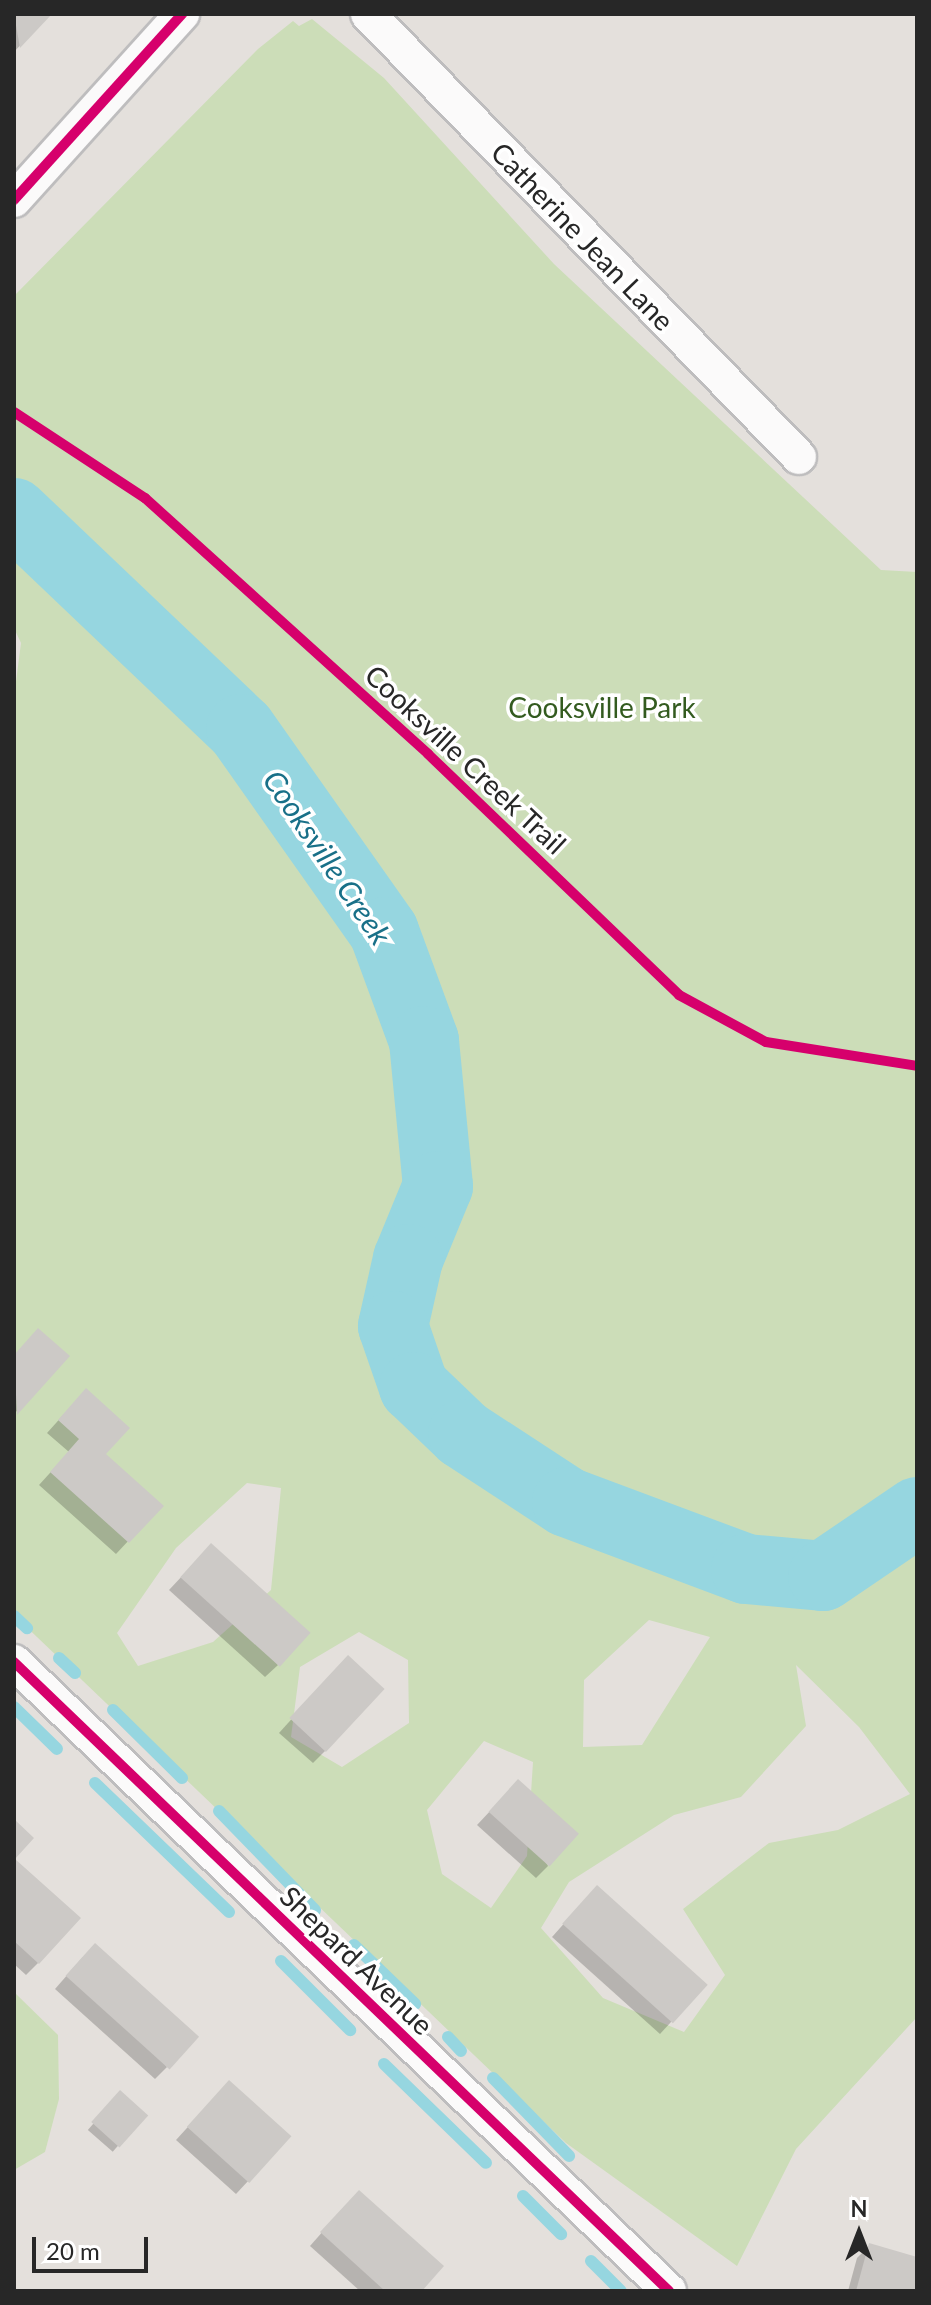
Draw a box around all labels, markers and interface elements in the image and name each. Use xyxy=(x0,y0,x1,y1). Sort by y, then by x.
street label: Catherine Jean Lane xyxy=(484,135,682,337)
street label: Cooksville Creek Trail xyxy=(359,657,573,861)
park label: Cooksville Park xyxy=(508,690,696,724)
water label: Cooksville Creek xyxy=(256,763,400,951)
street label: Shepard Avenue xyxy=(273,1878,441,2042)
north arrow xyxy=(819,2193,899,2273)
text: N xyxy=(851,2195,867,2222)
scale bar xyxy=(36,2221,152,2271)
text: 20 m xyxy=(46,2236,100,2265)

